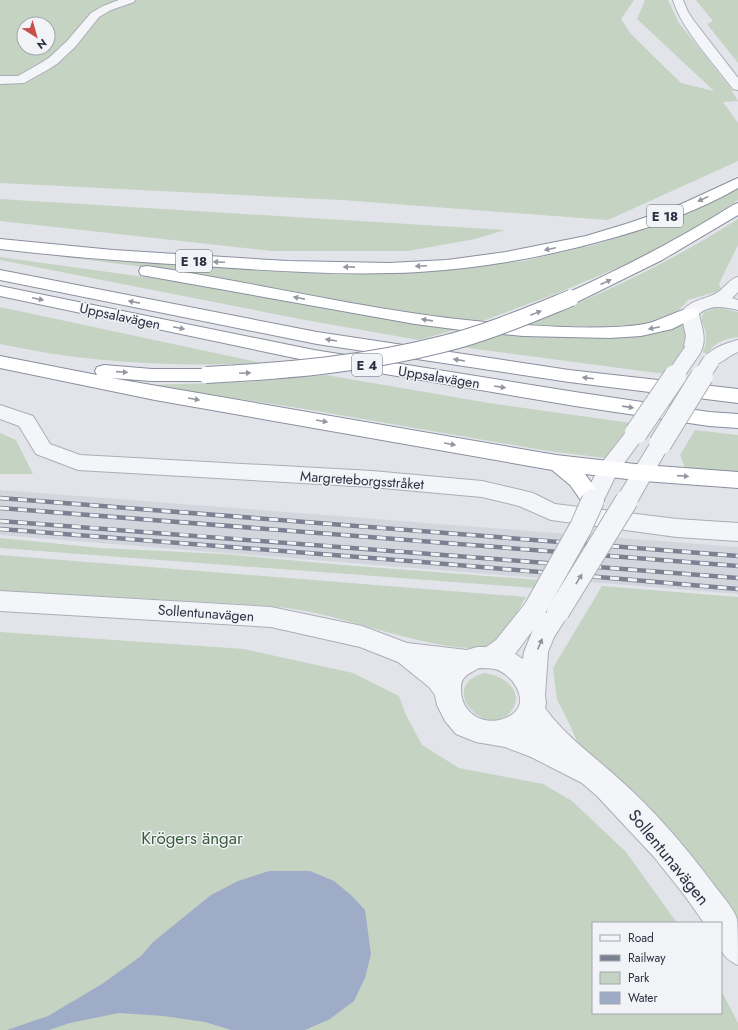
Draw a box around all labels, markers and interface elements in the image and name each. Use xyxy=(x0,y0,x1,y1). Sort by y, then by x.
north arrow xyxy=(16,16,56,56)
text: N xyxy=(34,35,50,53)
one-way arrow xyxy=(698,196,709,202)
road number: E 18 xyxy=(647,205,683,227)
one-way arrow xyxy=(543,247,556,253)
road number: E 18 xyxy=(176,250,212,272)
one-way arrow xyxy=(213,259,225,266)
one-way arrow xyxy=(415,263,427,270)
one-way arrow xyxy=(343,264,355,271)
one-way arrow xyxy=(601,279,612,285)
one-way arrow xyxy=(293,295,305,301)
one-way arrow xyxy=(32,296,44,302)
street label: Uppsalavägen xyxy=(78,298,162,334)
one-way arrow xyxy=(128,299,141,305)
one-way arrow xyxy=(530,309,542,315)
one-way arrow xyxy=(421,317,433,323)
one-way arrow xyxy=(648,325,660,331)
one-way arrow xyxy=(173,326,185,332)
one-way arrow xyxy=(325,337,337,343)
road number: E 4 xyxy=(352,354,382,376)
one-way arrow xyxy=(453,357,465,363)
street label: Uppsalavägen xyxy=(397,361,481,393)
one-way arrow xyxy=(115,369,128,376)
one-way arrow xyxy=(239,370,251,377)
one-way arrow xyxy=(582,375,594,381)
one-way arrow xyxy=(494,384,506,390)
one-way arrow xyxy=(188,397,200,403)
one-way arrow xyxy=(622,404,634,410)
one-way arrow xyxy=(316,418,328,424)
one-way arrow xyxy=(444,441,456,447)
street label: Margreteborgsstråket xyxy=(299,466,425,494)
one-way arrow xyxy=(677,473,689,480)
one-way arrow xyxy=(575,573,582,585)
street label: Sollentunavägen xyxy=(157,600,255,626)
one-way arrow xyxy=(537,637,543,649)
street label: Sollentunavägen xyxy=(623,804,715,910)
park label: Krögers ängar xyxy=(141,826,243,850)
legend xyxy=(592,922,722,1014)
text: Road xyxy=(628,929,654,947)
text: Railway xyxy=(628,949,666,967)
text: Park xyxy=(628,969,650,987)
text: Water xyxy=(628,989,659,1007)

